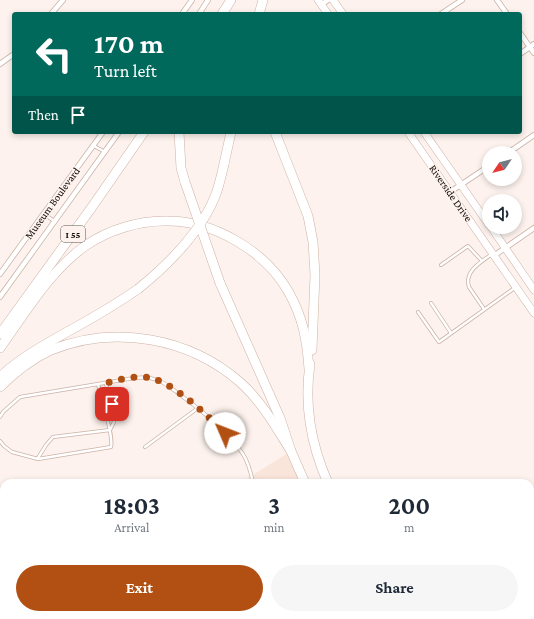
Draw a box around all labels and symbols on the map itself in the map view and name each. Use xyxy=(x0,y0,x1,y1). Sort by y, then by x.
north arrow xyxy=(482,146,522,186)
street label: Riverside Drive xyxy=(427,162,475,224)
street label: Museum Boulevard xyxy=(22,165,82,241)
road number: I 55 xyxy=(61,226,85,242)
pin xyxy=(95,387,129,421)
position arrow xyxy=(204,412,246,454)

